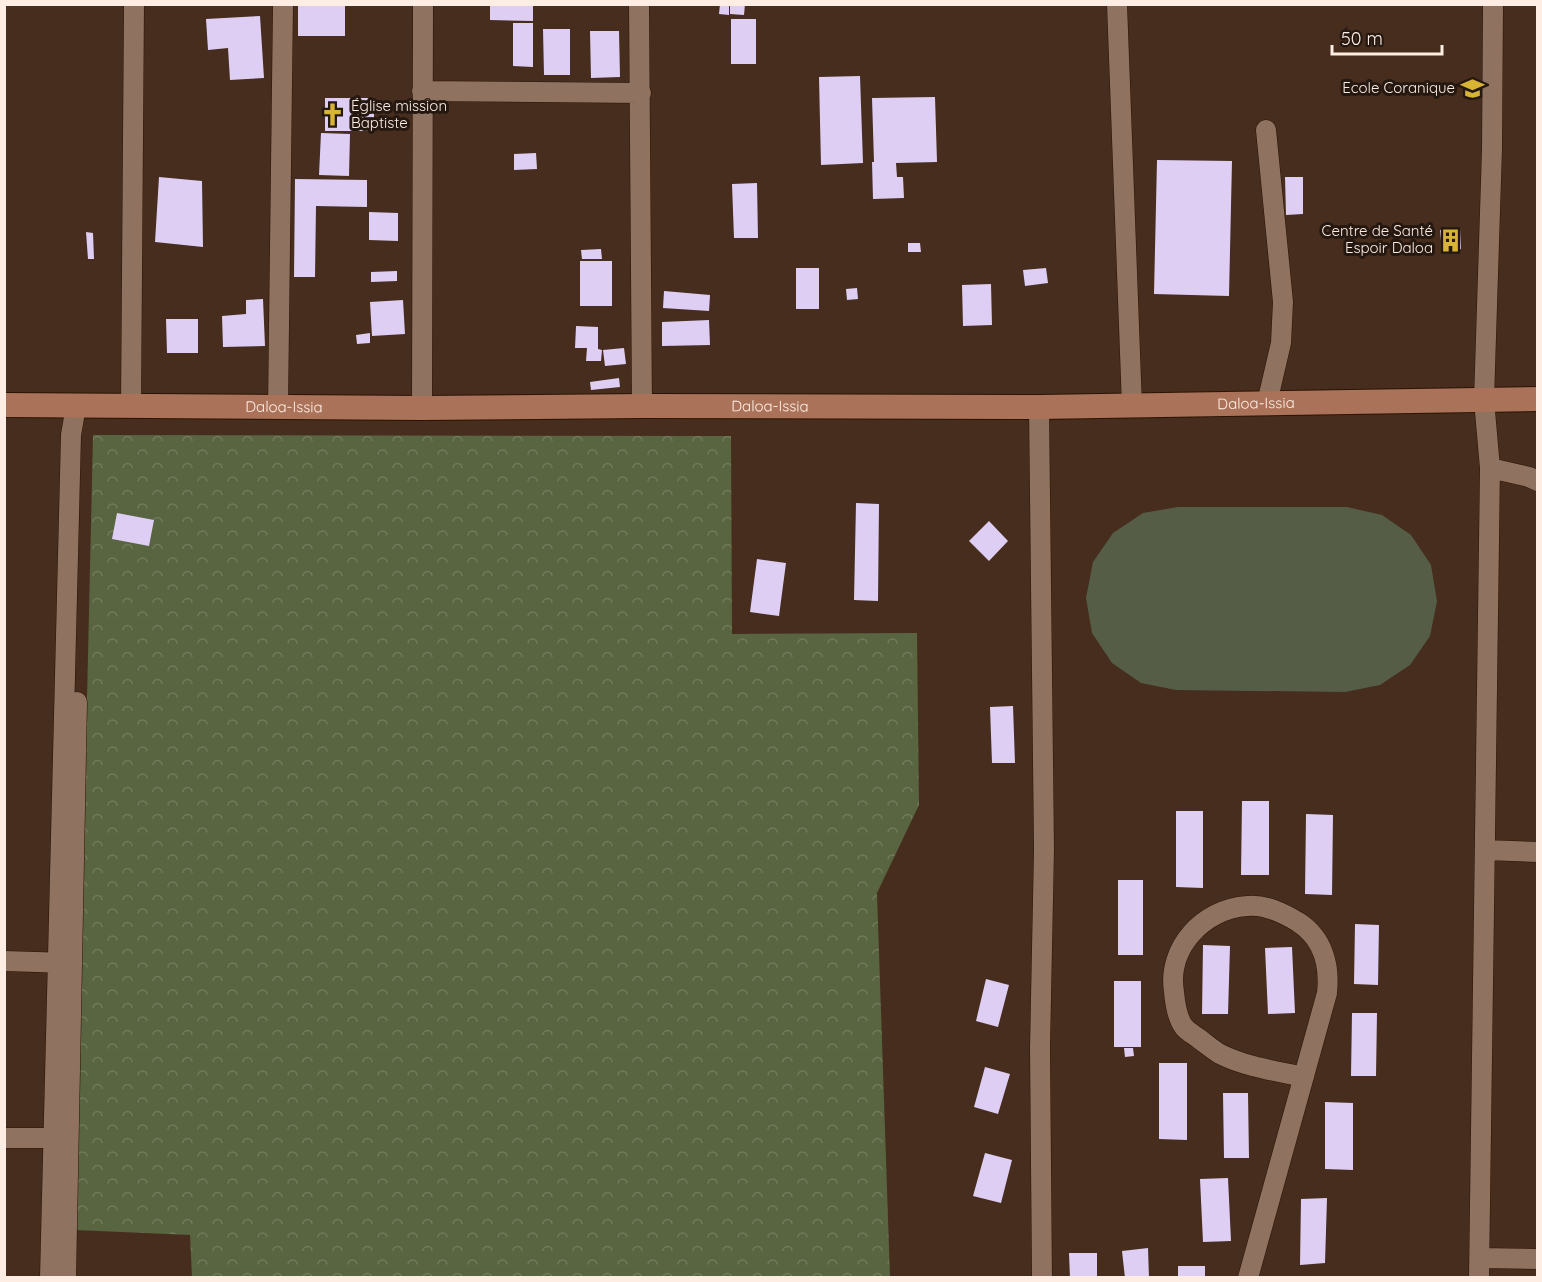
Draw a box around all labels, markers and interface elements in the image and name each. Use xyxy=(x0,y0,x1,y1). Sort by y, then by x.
scale bar xyxy=(1332,18,1442,56)
text: 50 m xyxy=(1341,27,1383,50)
school or university icon: Ecole Coranique xyxy=(1460,75,1486,101)
place label: Ecole Coranique xyxy=(1342,78,1455,97)
place label: Église mission Baptiste xyxy=(351,96,447,132)
church icon: Église mission Baptiste xyxy=(320,102,346,128)
place label: Centre de Santé Espoir Daloa xyxy=(1322,221,1433,257)
building icon: Centre de Santé Espoir Daloa xyxy=(1438,227,1464,253)
street label: Daloa-Issia xyxy=(1217,393,1295,413)
street label: Daloa-Issia xyxy=(731,396,809,415)
street label: Daloa-Issia xyxy=(245,397,323,416)

